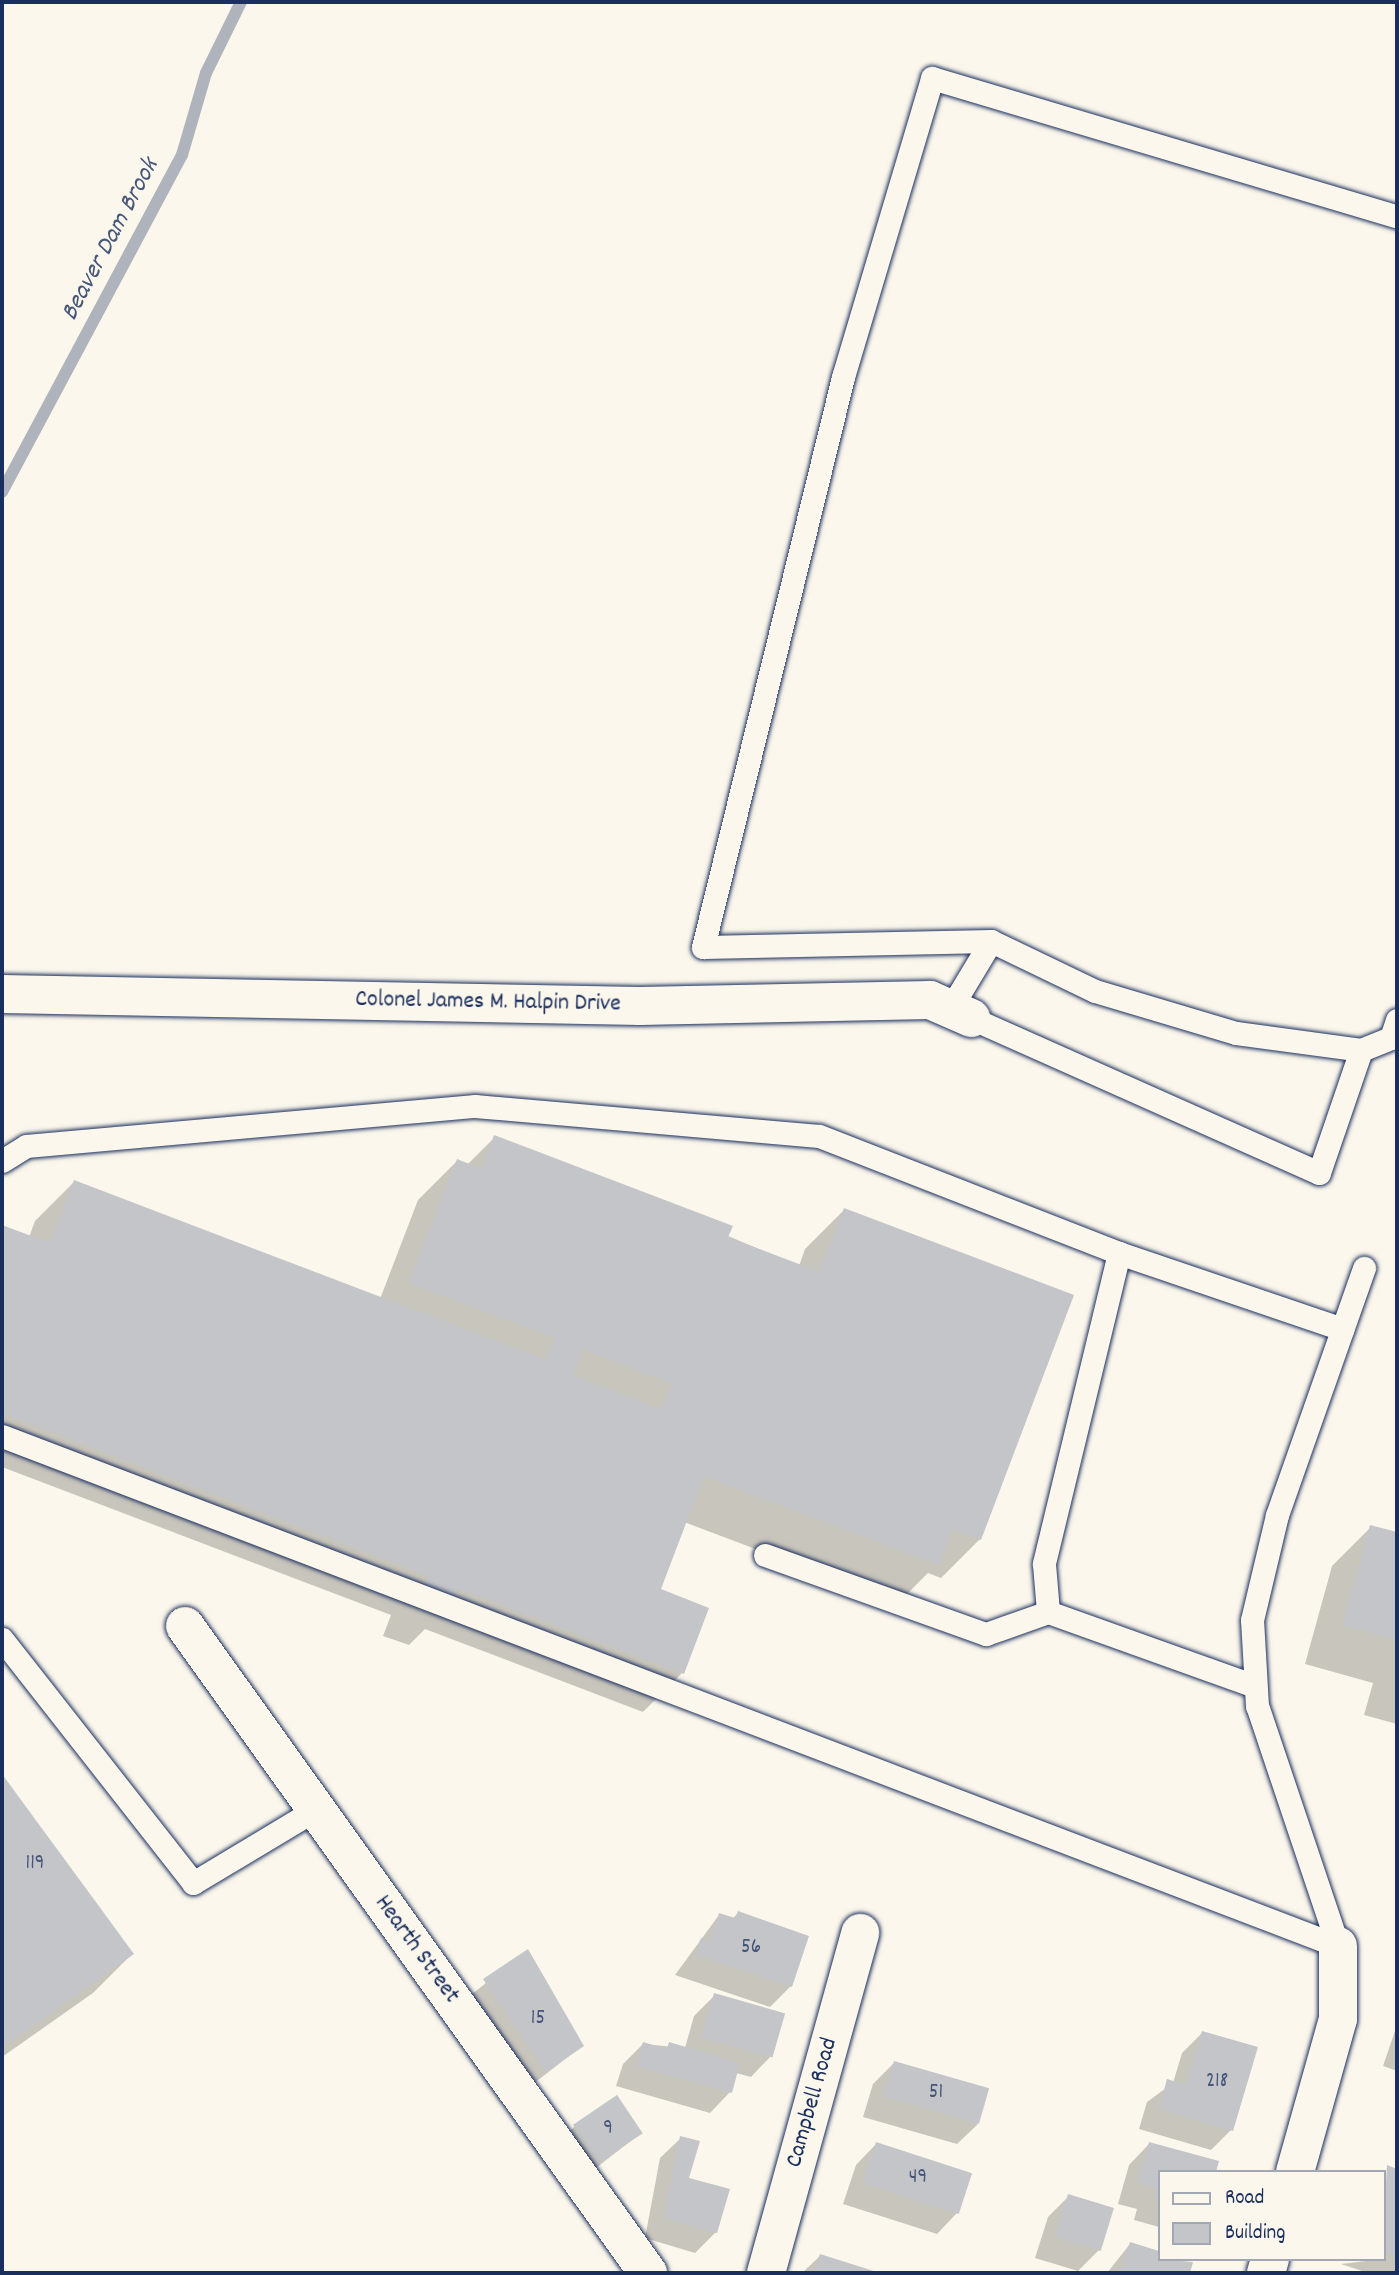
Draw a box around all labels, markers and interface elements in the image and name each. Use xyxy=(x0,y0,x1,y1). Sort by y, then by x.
water label: Beaver Dam Brook xyxy=(55,154,167,326)
street label: Colonel James M. Halpin Drive xyxy=(355,986,621,1020)
house number: 119 xyxy=(26,1851,44,1877)
street label: Hearth Street xyxy=(367,1890,465,2010)
house number: 56 xyxy=(741,1935,761,1961)
house number: 15 xyxy=(531,2006,545,2032)
street label: Campbell Road xyxy=(781,2035,845,2171)
house number: 218 xyxy=(1206,2069,1228,2095)
house number: 51 xyxy=(929,2080,943,2106)
house number: 9 xyxy=(603,2116,613,2142)
house number: 49 xyxy=(909,2165,927,2191)
legend xyxy=(1158,2170,1385,2261)
text: Road xyxy=(1225,2184,1264,2214)
text: Building xyxy=(1225,2219,1285,2249)

